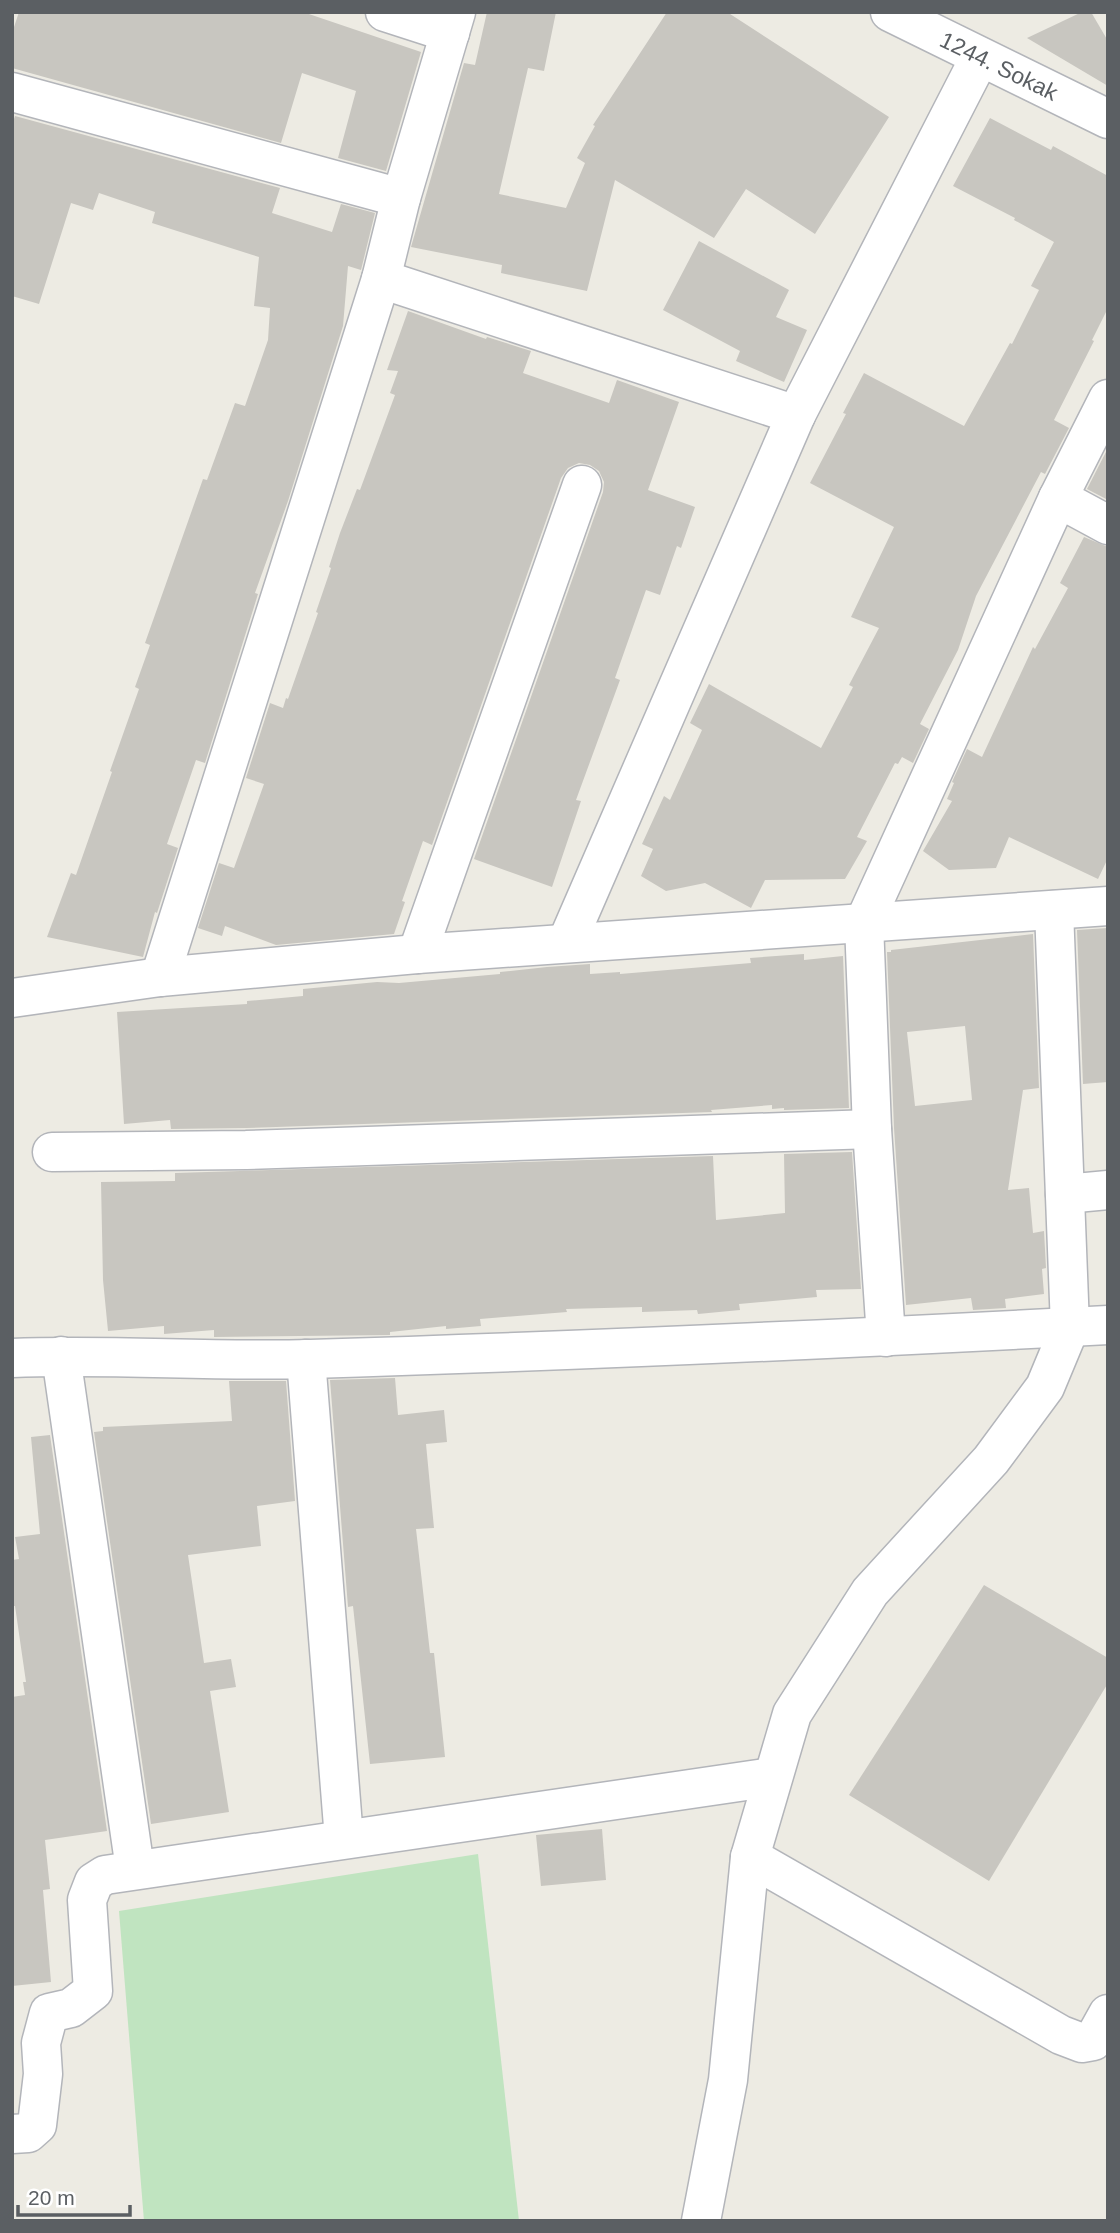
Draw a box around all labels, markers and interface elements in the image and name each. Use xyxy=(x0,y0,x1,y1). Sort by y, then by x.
street label: 1244. Sokak xyxy=(936,26,1063,106)
scale bar xyxy=(18,2174,130,2218)
text: 20 m xyxy=(28,2186,75,2209)

